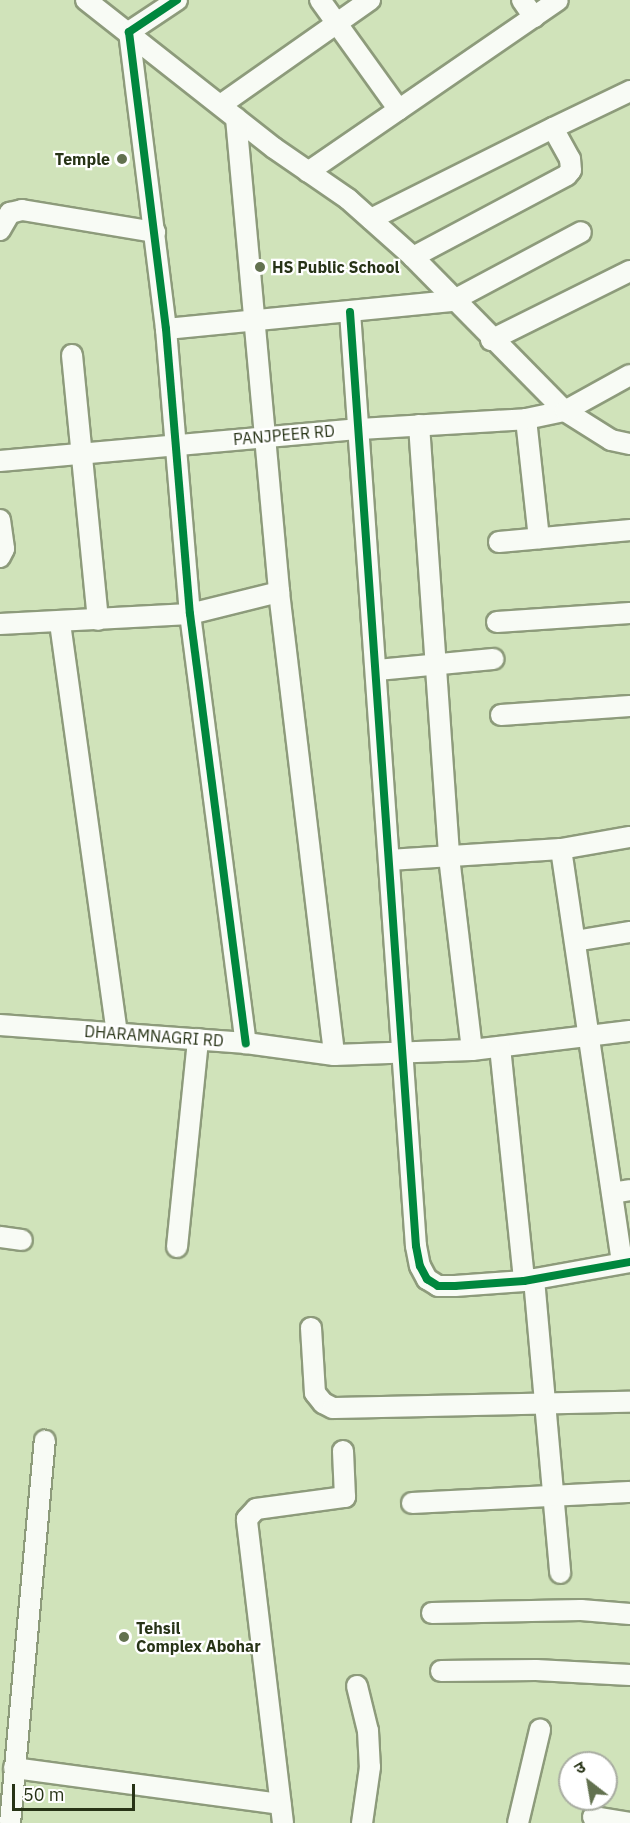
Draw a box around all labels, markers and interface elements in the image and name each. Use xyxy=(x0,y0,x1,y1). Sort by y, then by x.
place label: Temple xyxy=(55,149,110,169)
marker: Temple xyxy=(115,152,129,166)
place label: HS Public School xyxy=(272,257,399,277)
marker: HS Public School xyxy=(253,260,267,274)
street label: PANJPEER RD xyxy=(232,421,336,449)
street label: DHARAMNAGRI RD xyxy=(84,1022,224,1050)
place label: Tehsil Complex Abohar xyxy=(136,1618,261,1656)
marker: Tehsil Complex Abohar xyxy=(117,1630,131,1644)
north arrow xyxy=(558,1751,618,1811)
text: उ xyxy=(571,1756,589,1778)
scale bar xyxy=(15,1772,138,1810)
text: 50 m xyxy=(23,1783,65,1806)

